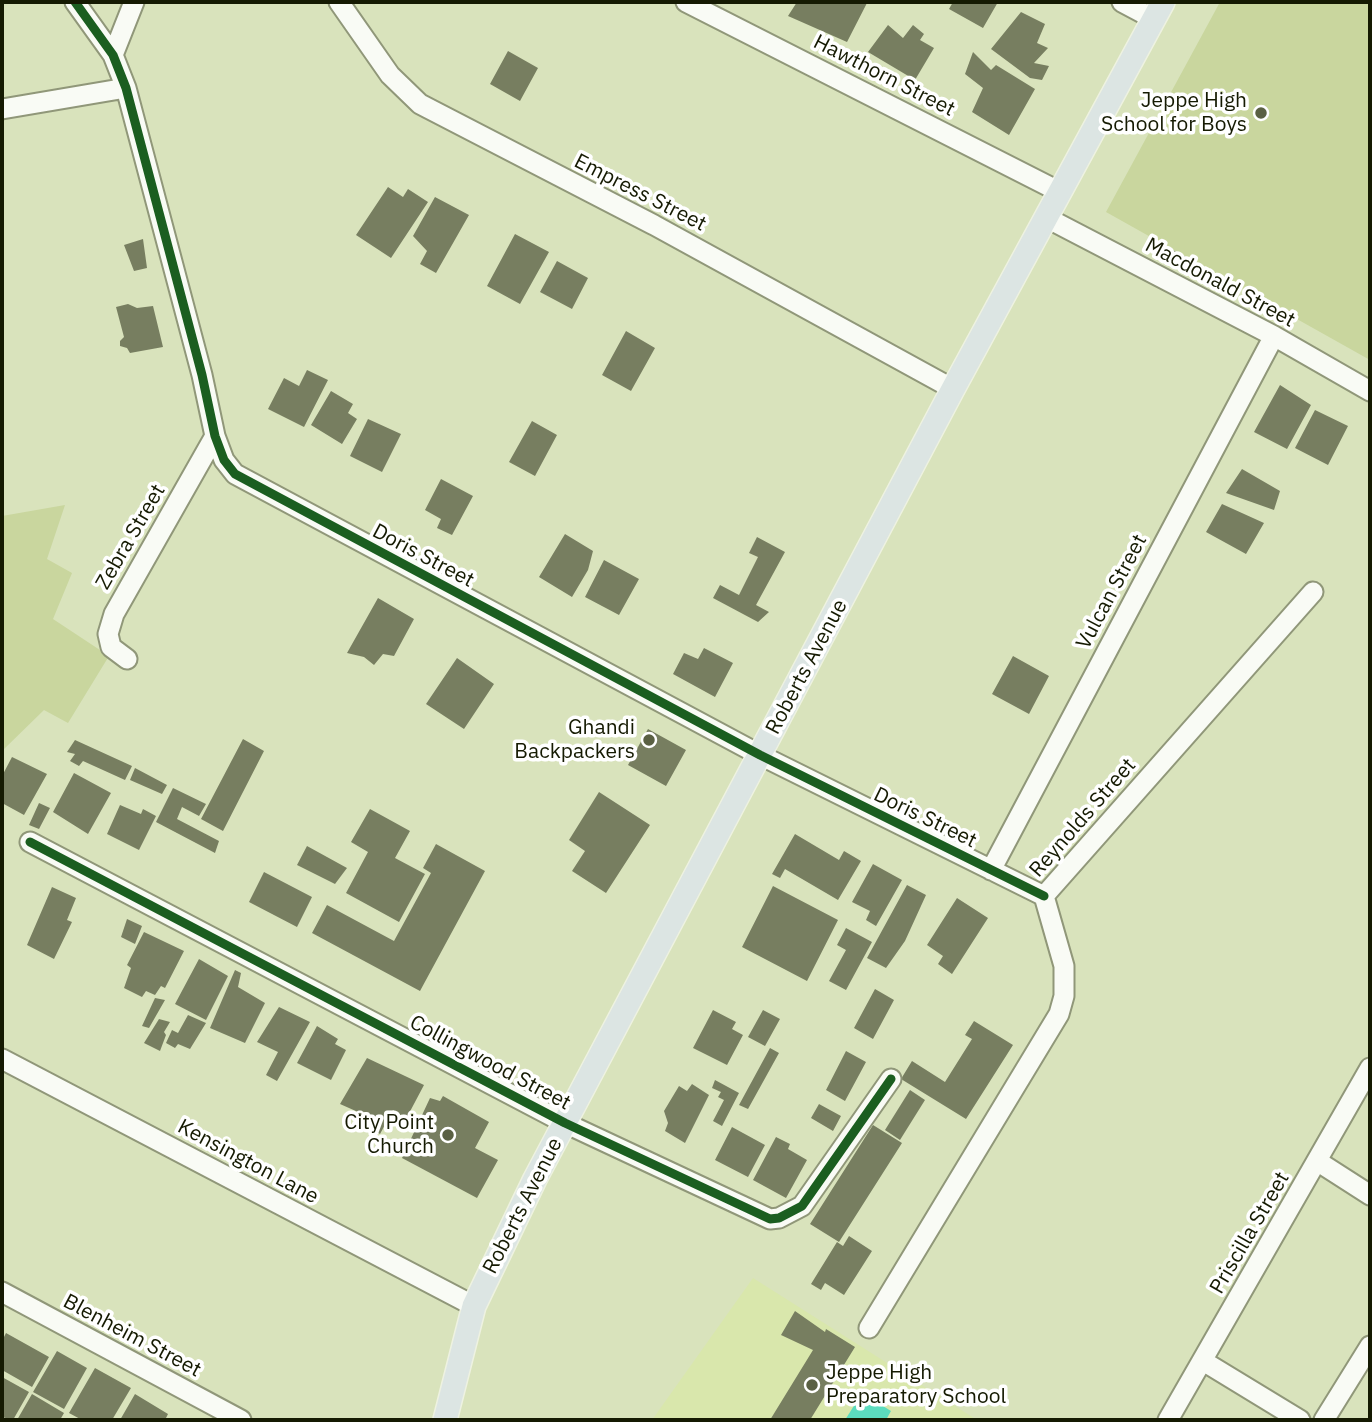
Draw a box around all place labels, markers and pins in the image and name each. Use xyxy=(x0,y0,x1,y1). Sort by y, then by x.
place label: Jeppe High School for Boys xyxy=(1101,88,1247,138)
marker: Jeppe High School for Boys xyxy=(1253,105,1269,121)
place label: Ghandi Backpackers xyxy=(514,715,635,765)
marker: Ghandi Backpackers xyxy=(641,732,657,748)
place label: City Point Church xyxy=(344,1110,434,1160)
marker: City Point Church xyxy=(440,1127,456,1143)
place label: Jeppe High Preparatory School xyxy=(826,1360,1006,1410)
marker: Jeppe High Preparatory School xyxy=(804,1377,820,1393)

